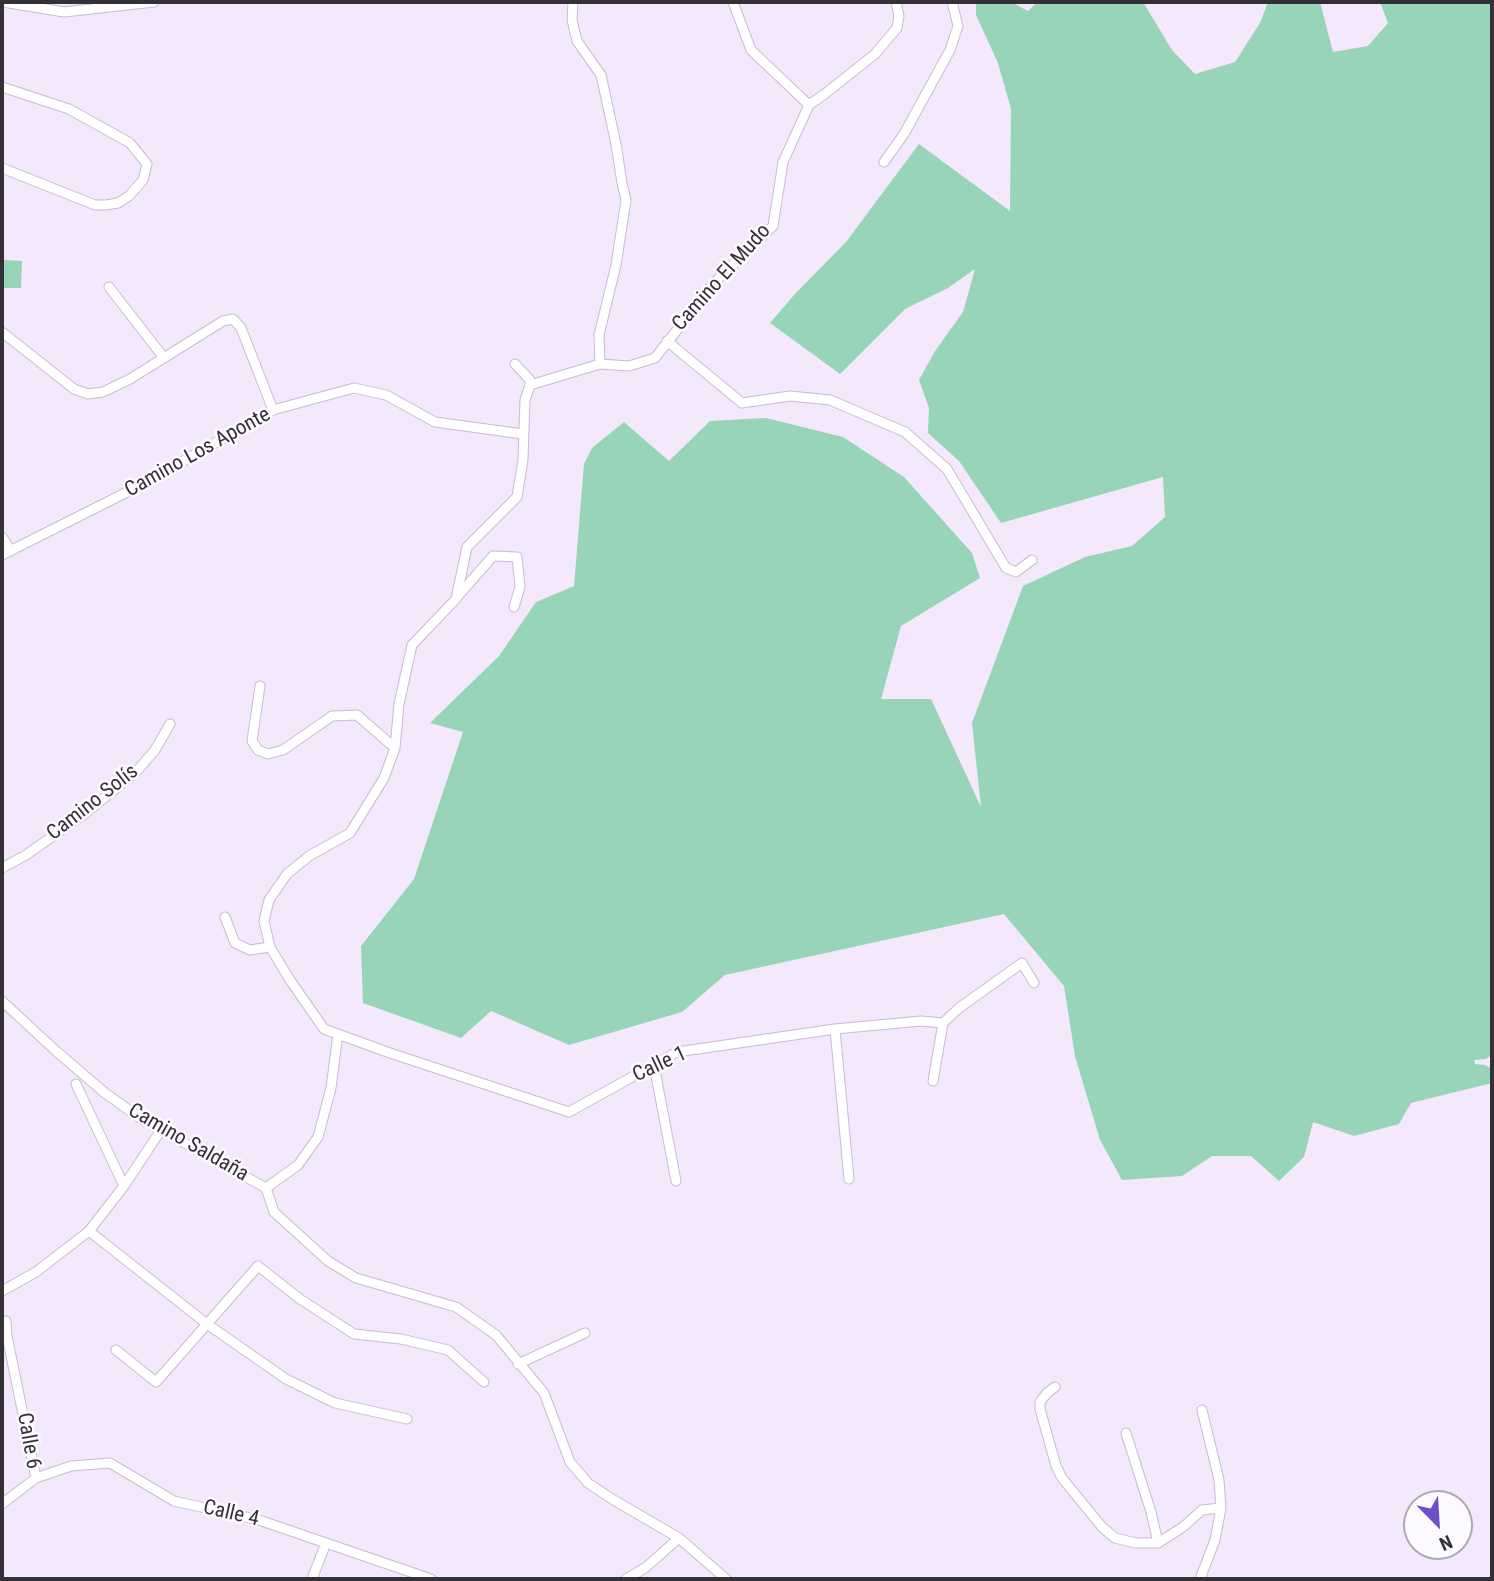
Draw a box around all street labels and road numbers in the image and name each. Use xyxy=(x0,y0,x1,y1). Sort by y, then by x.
street label: Camino El Mudo xyxy=(667,219,777,337)
street label: Camino Los Aponte xyxy=(121,403,275,503)
street label: Camino Solís xyxy=(42,760,144,846)
street label: Calle 1 xyxy=(629,1042,691,1088)
street label: Camino Saldaña xyxy=(123,1098,253,1188)
street label: Calle 6 xyxy=(11,1411,45,1471)
street label: Calle 4 xyxy=(201,1495,261,1533)

